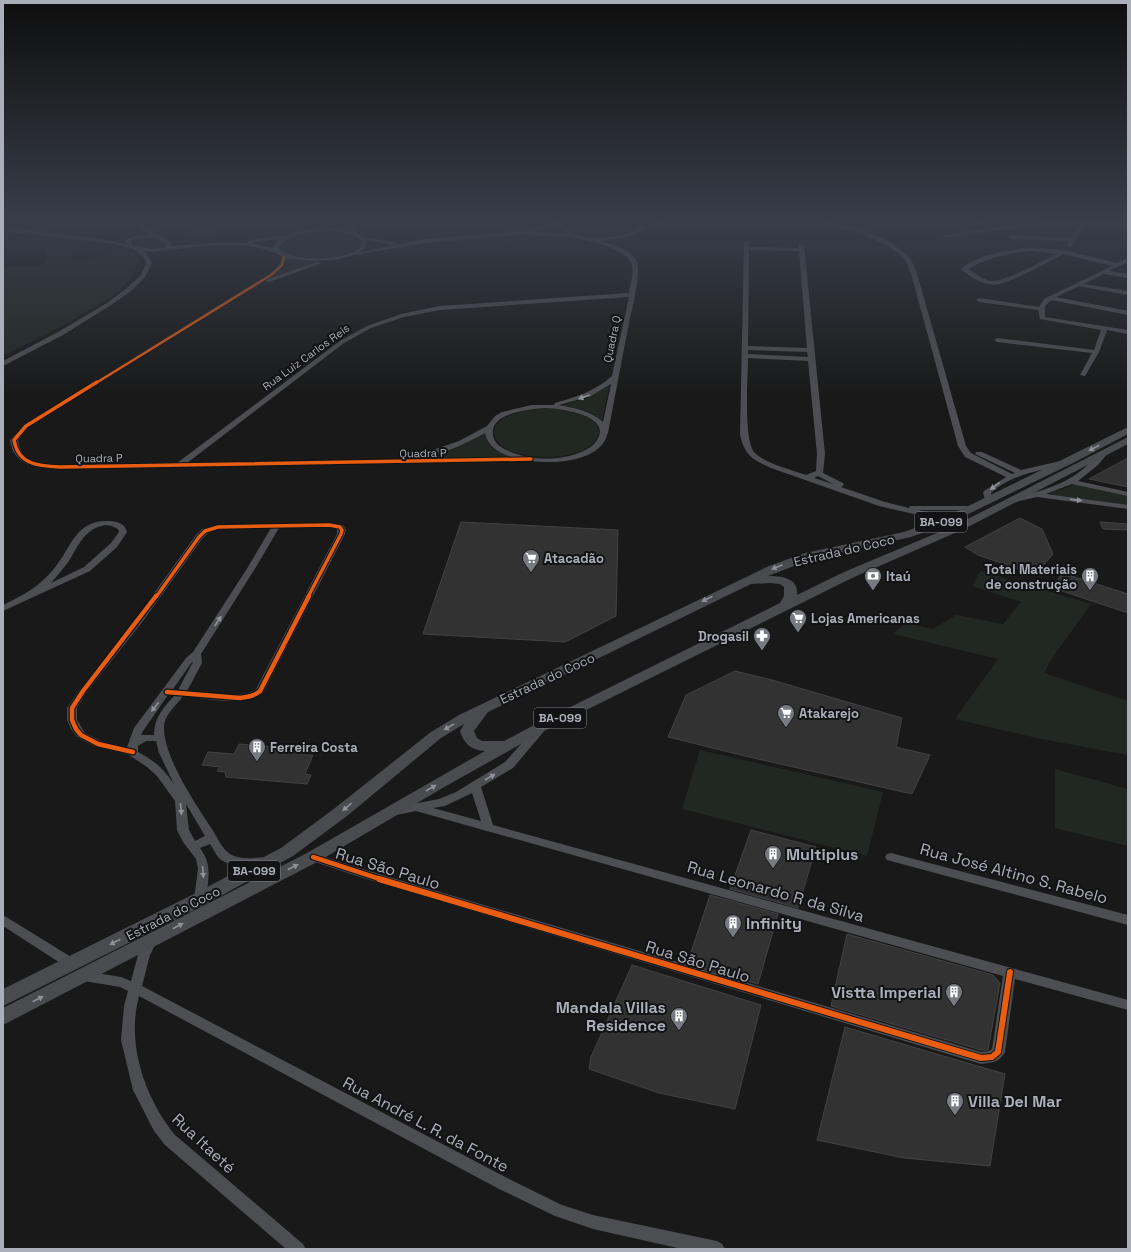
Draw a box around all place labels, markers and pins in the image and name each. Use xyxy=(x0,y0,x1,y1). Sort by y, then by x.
supermarket icon: Atacadão xyxy=(521,548,541,573)
place label: Atacadão xyxy=(544,550,604,567)
place label: Total Materiais de construção xyxy=(985,561,1077,593)
bank icon: Itaú xyxy=(863,566,883,591)
building icon: Total Materiais de construção xyxy=(1080,566,1100,591)
place label: Itaú xyxy=(886,568,911,585)
supermarket icon: Lojas Americanas xyxy=(788,608,808,633)
place label: Lojas Americanas xyxy=(811,610,920,627)
pharmacy icon: Drogasil xyxy=(752,626,772,651)
place label: Drogasil xyxy=(698,628,749,645)
supermarket icon: Atakarejo xyxy=(776,703,796,728)
place label: Atakarejo xyxy=(799,705,859,722)
building icon: Ferreira Costa xyxy=(247,737,267,762)
place label: Ferreira Costa xyxy=(270,739,358,756)
building icon: Multiplus xyxy=(763,844,783,869)
place label: Multiplus xyxy=(786,844,858,865)
building icon: Infinity xyxy=(723,913,743,938)
place label: Infinity xyxy=(746,913,802,934)
place label: Vistta Imperial xyxy=(831,982,941,1003)
building icon: Vistta Imperial xyxy=(944,982,964,1007)
place label: Mandala Villas Residence xyxy=(556,997,666,1036)
building icon: Mandala Villas Residence xyxy=(669,1006,689,1031)
building icon: Villa Del Mar xyxy=(945,1091,965,1116)
place label: Villa Del Mar xyxy=(968,1091,1062,1112)

